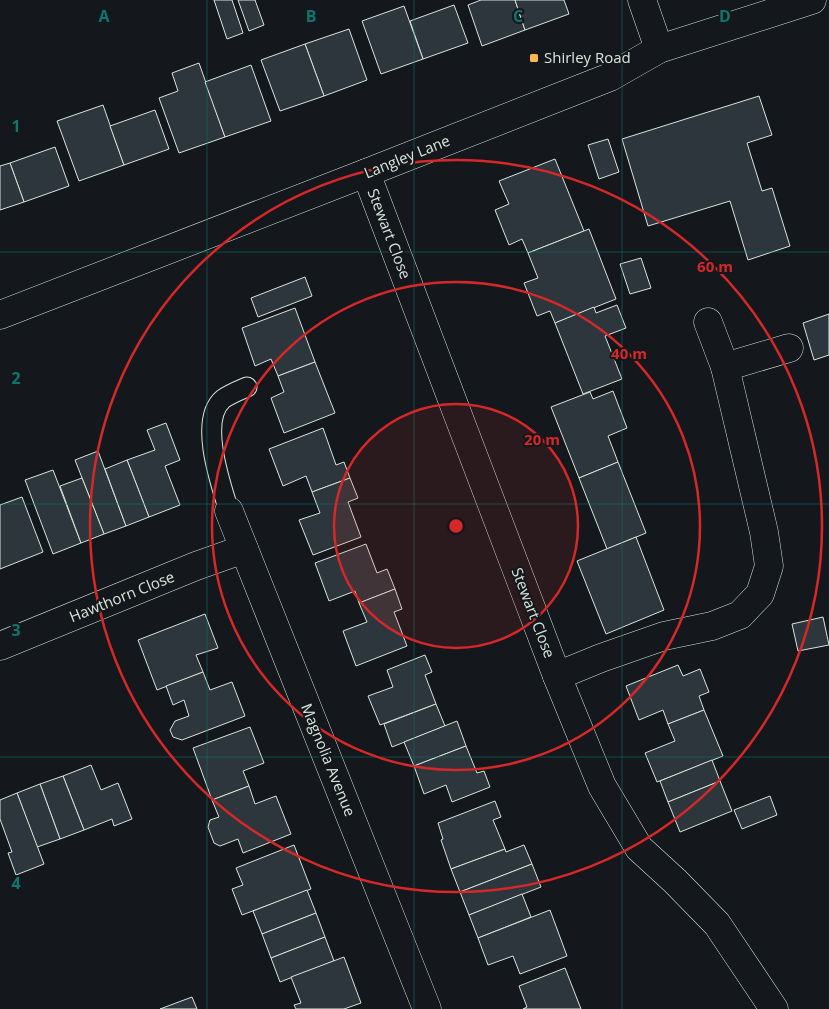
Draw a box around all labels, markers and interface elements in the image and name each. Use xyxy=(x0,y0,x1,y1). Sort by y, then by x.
text: A xyxy=(98,5,110,27)
text: B xyxy=(306,5,316,27)
text: C xyxy=(513,5,523,27)
text: D xyxy=(719,5,731,27)
place label: Shirley Road xyxy=(544,47,631,67)
marker: Shirley Road xyxy=(528,52,540,64)
text: 1 xyxy=(11,115,21,137)
street label: Langley Lane xyxy=(361,130,453,182)
street label: Stewart Close xyxy=(364,186,416,282)
text: 60 m xyxy=(697,256,733,276)
text: 40 m xyxy=(611,343,647,363)
text: 2 xyxy=(11,367,21,389)
text: 20 m xyxy=(524,429,560,449)
centre of rings xyxy=(447,517,465,535)
street label: Stewart Close xyxy=(508,565,560,661)
street label: Hawthorn Close xyxy=(66,566,177,626)
text: 3 xyxy=(11,619,21,641)
street label: Magnolia Avenue xyxy=(297,700,361,819)
text: 4 xyxy=(11,872,21,894)

